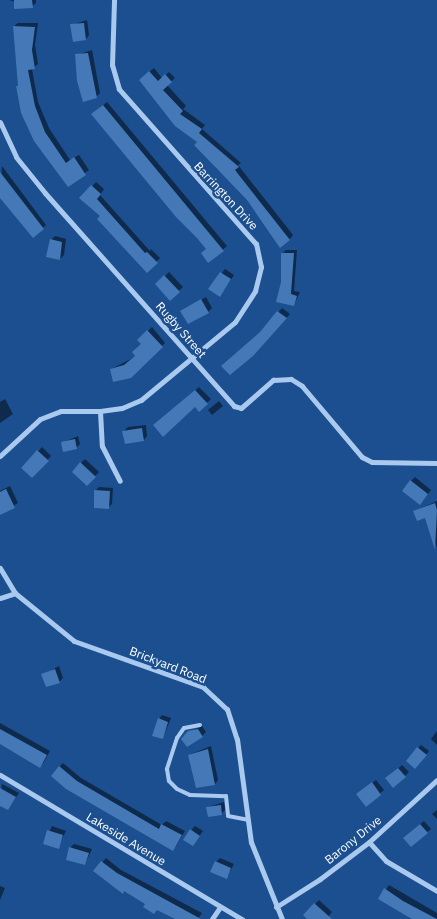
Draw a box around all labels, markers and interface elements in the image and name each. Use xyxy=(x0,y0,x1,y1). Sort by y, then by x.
street label: Barrington Drive xyxy=(191,159,261,233)
street label: Rugby Street xyxy=(153,299,209,361)
street label: Brickyard Road xyxy=(127,644,209,686)
street label: Lakeside Avenue xyxy=(84,810,168,868)
street label: Barony Drive xyxy=(322,813,384,867)

